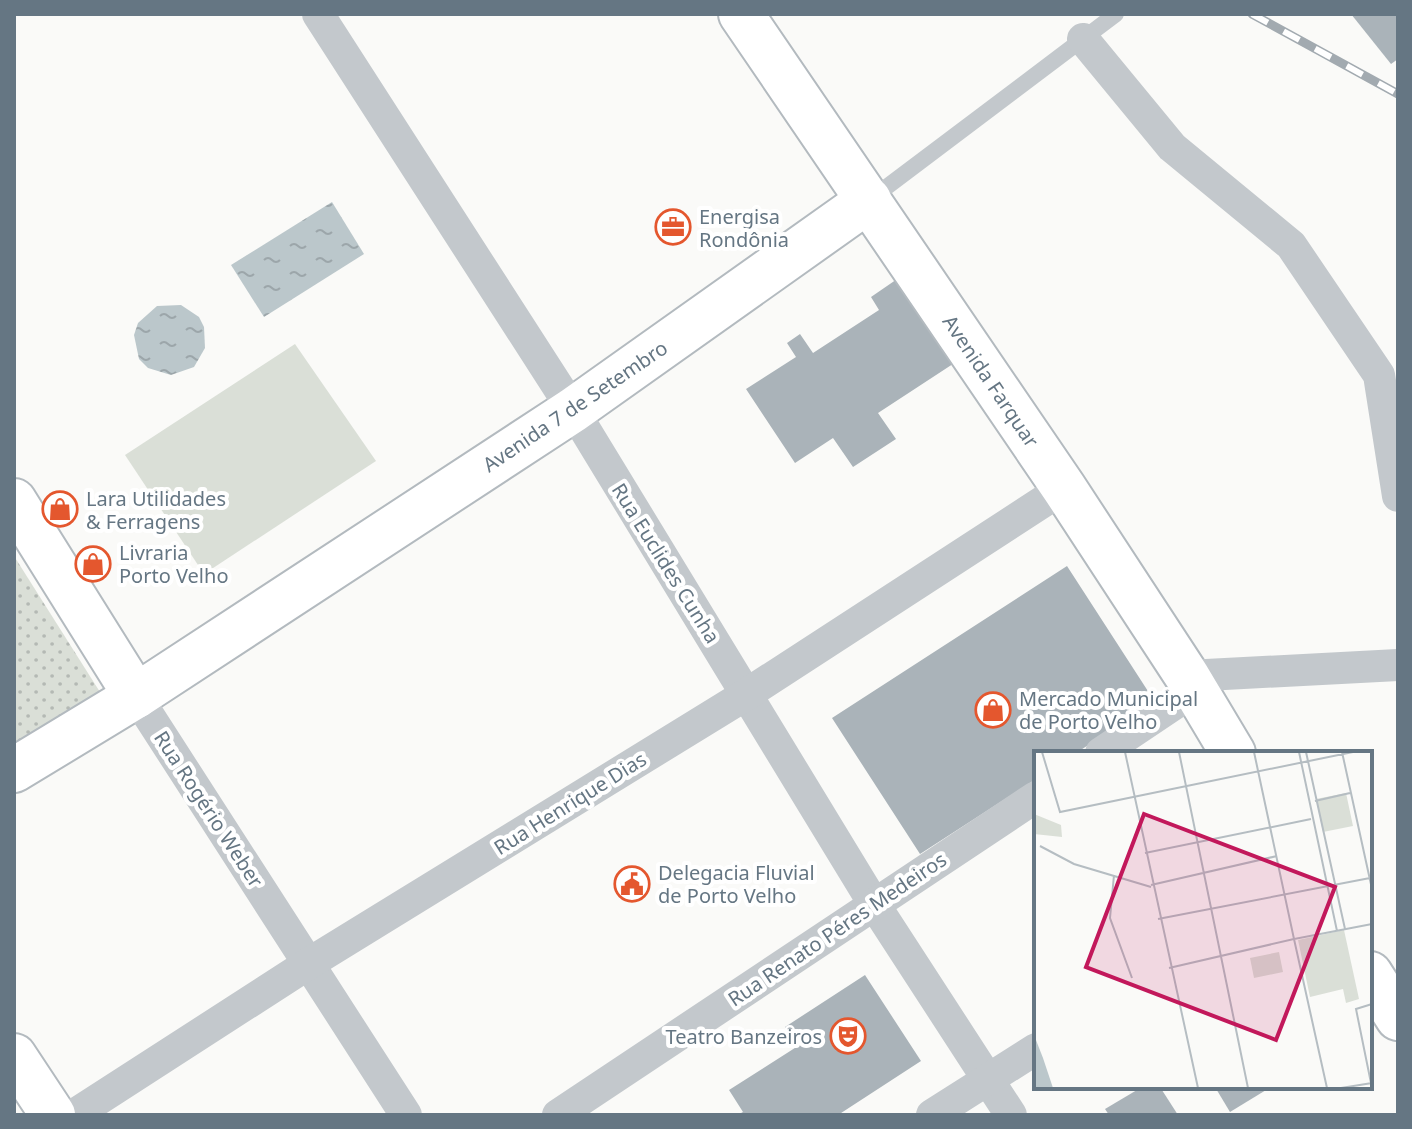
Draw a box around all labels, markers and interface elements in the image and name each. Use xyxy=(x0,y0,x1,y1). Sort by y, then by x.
place label: Energisa Rondônia xyxy=(699,203,789,253)
office icon: Energisa Rondônia xyxy=(654,208,692,246)
street label: Avenida Farquar xyxy=(937,310,1045,452)
street label: Avenida 7 de Setembro xyxy=(477,334,673,478)
street label: Rua Euclides Cunha xyxy=(606,478,726,648)
place label: Lara Utilidades & Ferragens xyxy=(86,485,226,535)
shop icon: Lara Utilidades & Ferragens xyxy=(41,490,79,528)
place label: Livraria Porto Velho xyxy=(119,539,228,589)
shop icon: Livraria Porto Velho xyxy=(74,545,112,583)
place label: Mercado Municipal de Porto Velho xyxy=(1019,685,1198,735)
shop icon: Mercado Municipal de Porto Velho xyxy=(974,691,1012,729)
street label: Rua Rogério Weber xyxy=(148,726,270,892)
street label: Rua Henrique Dias xyxy=(489,745,651,861)
inset map xyxy=(1034,751,1372,1089)
street label: Rua Renato Péres Medeiros xyxy=(722,846,952,1012)
place label: Delegacia Fluvial de Porto Velho xyxy=(658,859,815,909)
public building icon: Delegacia Fluvial de Porto Velho xyxy=(613,865,651,903)
theatre icon: Teatro Banzeiros xyxy=(829,1017,867,1055)
place label: Teatro Banzeiros xyxy=(665,1023,822,1050)

